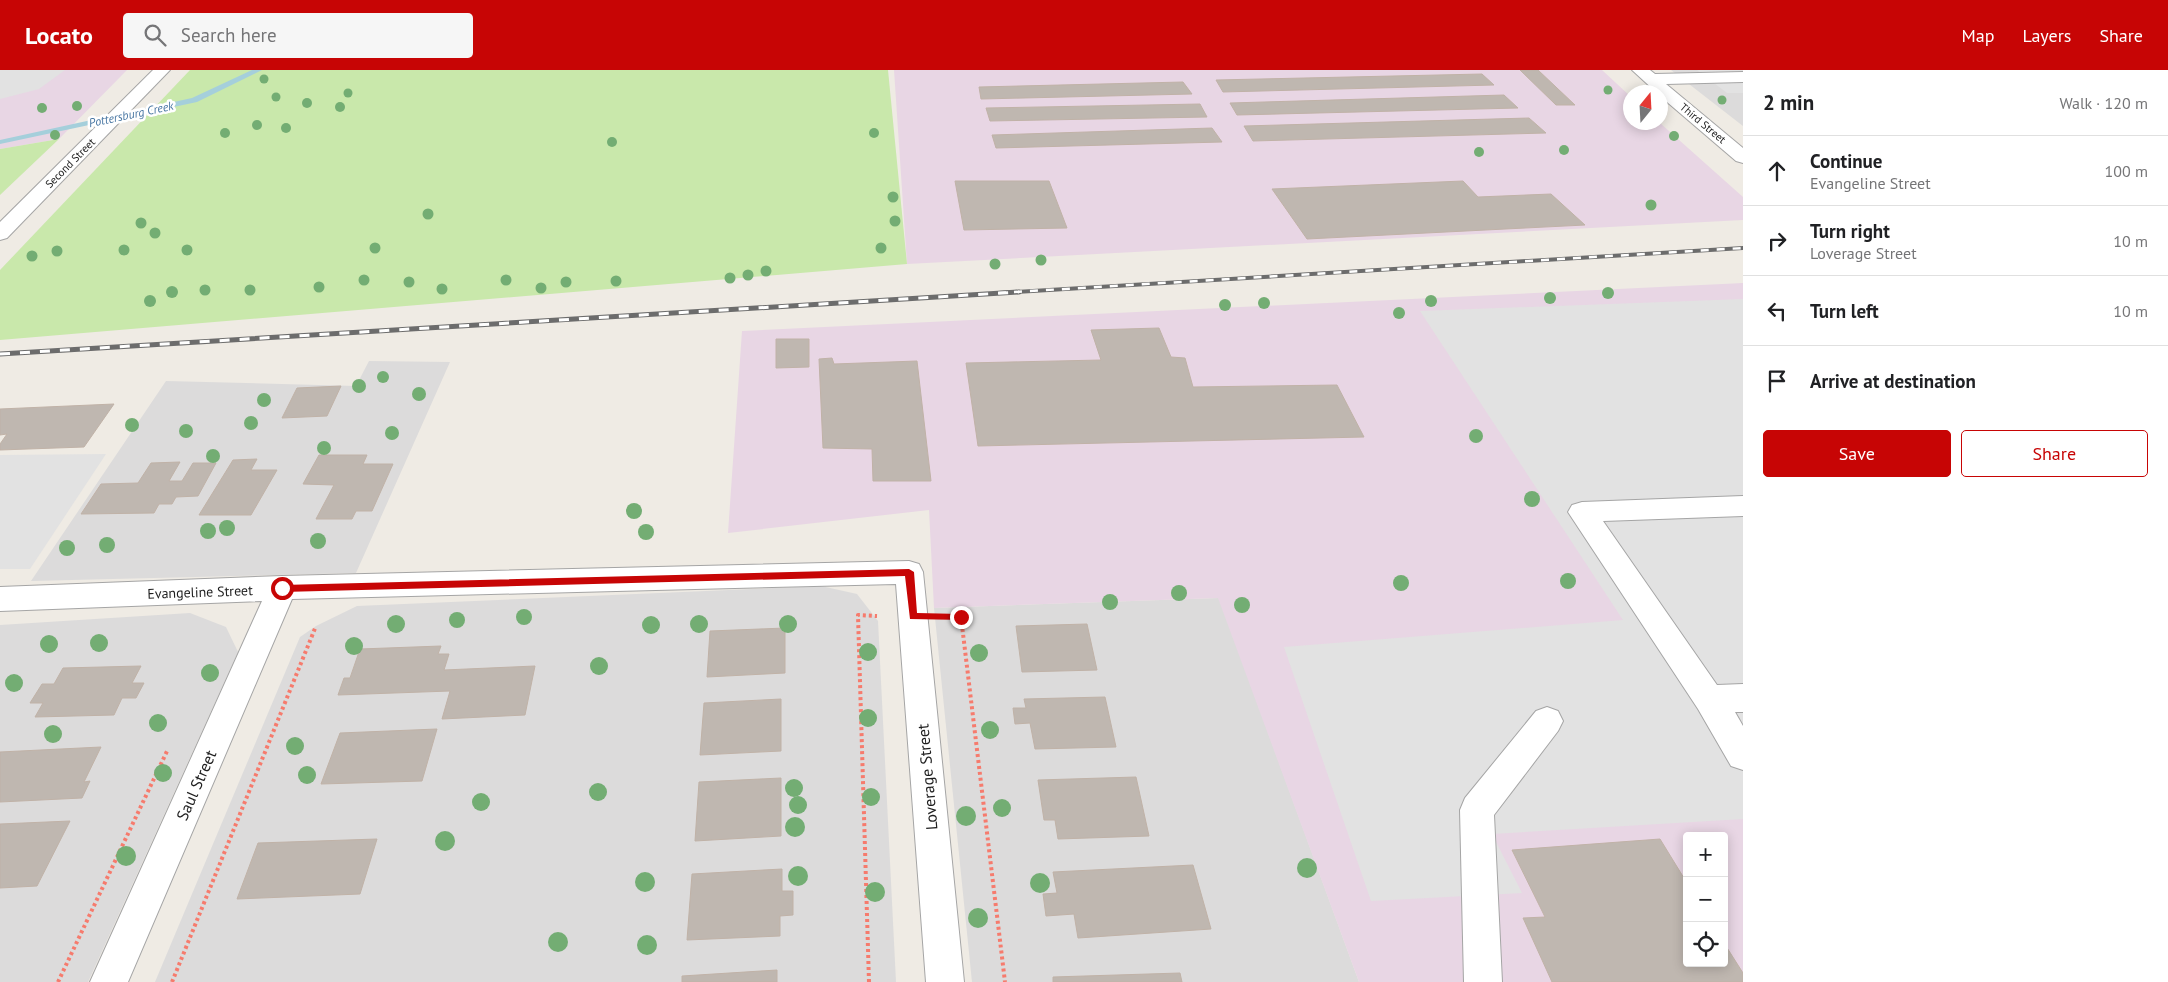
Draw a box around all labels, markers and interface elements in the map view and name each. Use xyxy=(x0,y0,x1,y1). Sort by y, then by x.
search box xyxy=(123,13,473,58)
text: Locato xyxy=(25,20,93,51)
icon: search xyxy=(141,21,169,49)
text: Search here xyxy=(181,23,277,47)
text: Map xyxy=(1962,24,1994,47)
text: Layers xyxy=(2022,24,2071,47)
text: Share xyxy=(2099,24,2143,47)
north arrow xyxy=(1623,85,1668,130)
text: 2 min xyxy=(1763,89,1814,116)
text: Walk · 120 m xyxy=(2059,93,2148,113)
water label: Pottersburg Creek xyxy=(87,98,175,130)
street label: Third Street xyxy=(1677,100,1729,146)
street label: Second Street xyxy=(42,135,98,191)
text: Continue xyxy=(1810,149,1882,173)
icon: ahead xyxy=(1763,157,1791,185)
text: 100 m xyxy=(2105,161,2148,181)
text: Evangeline Street xyxy=(1810,173,1931,193)
text: Turn right xyxy=(1810,219,1890,243)
icon: right xyxy=(1763,227,1791,255)
text: 10 m xyxy=(2113,231,2148,251)
text: Loverage Street xyxy=(1810,243,1917,263)
icon: left xyxy=(1763,297,1791,325)
text: Turn left xyxy=(1810,299,1879,323)
text: 10 m xyxy=(2113,301,2148,321)
icon: arrive xyxy=(1763,367,1791,395)
text: Arrive at destination xyxy=(1810,369,1976,393)
button: Save xyxy=(1763,430,1951,477)
button: Share xyxy=(1961,430,2148,477)
route start xyxy=(271,577,294,600)
street label: Evangeline Street xyxy=(147,581,253,603)
route end xyxy=(950,606,973,629)
street label: Loverage Street xyxy=(912,722,942,831)
street label: Saul Street xyxy=(172,746,221,823)
map controls xyxy=(1683,832,1728,967)
button: + xyxy=(1683,832,1728,877)
button: − xyxy=(1683,877,1728,922)
button: locate xyxy=(1683,922,1728,967)

